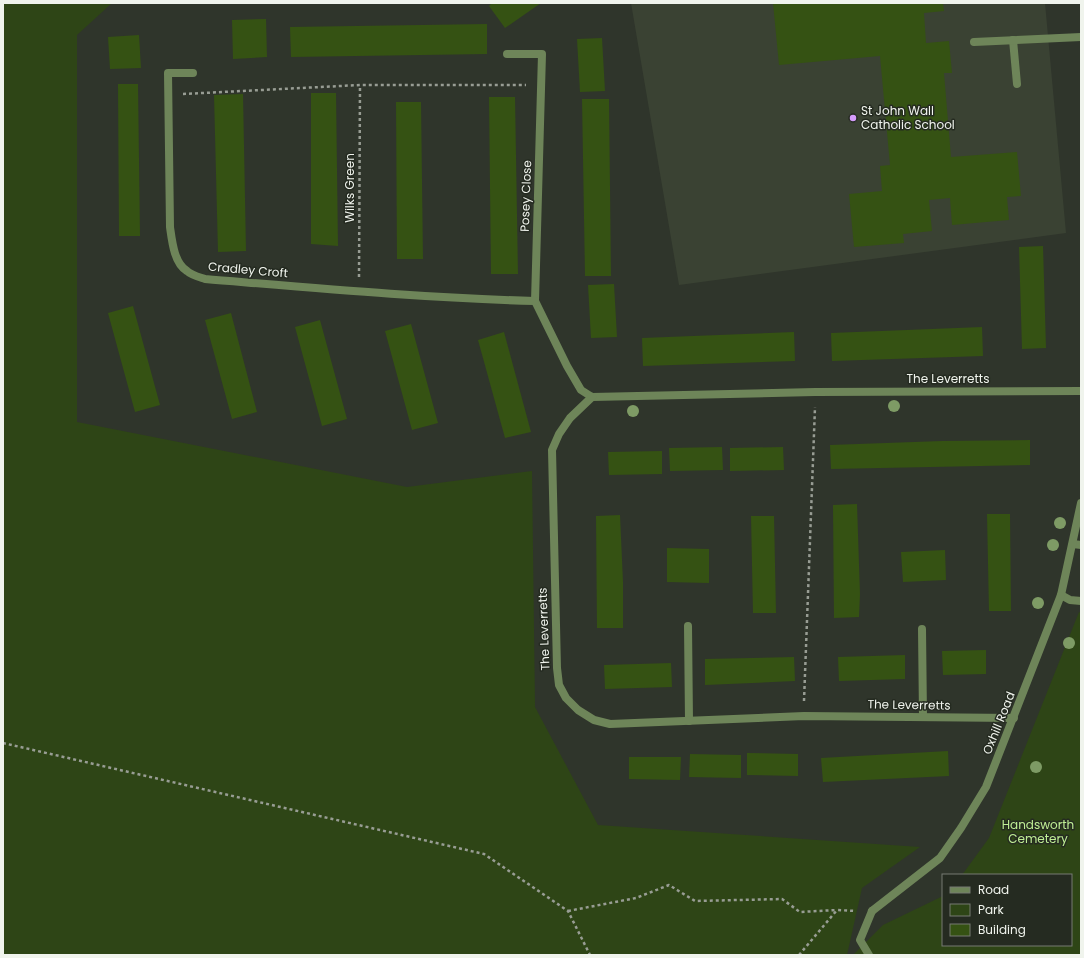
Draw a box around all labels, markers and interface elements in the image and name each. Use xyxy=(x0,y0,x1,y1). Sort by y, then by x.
place label: St John Wall Catholic School xyxy=(861,102,955,133)
marker: St John Wall Catholic School xyxy=(848,113,858,123)
street label: Wilks Green xyxy=(341,153,358,223)
street label: Posey Close xyxy=(516,160,535,232)
street label: Cradley Croft xyxy=(207,258,289,281)
street label: The Leverretts xyxy=(906,370,990,387)
street label: The Leverretts xyxy=(534,587,553,671)
street label: Oxhill Road xyxy=(978,689,1019,757)
street label: The Leverretts xyxy=(867,695,951,714)
park label: Handsworth Cemetery xyxy=(1002,816,1074,847)
legend xyxy=(942,874,1072,946)
text: Road xyxy=(978,881,1009,898)
text: Park xyxy=(978,901,1005,918)
text: Building xyxy=(978,921,1026,938)

